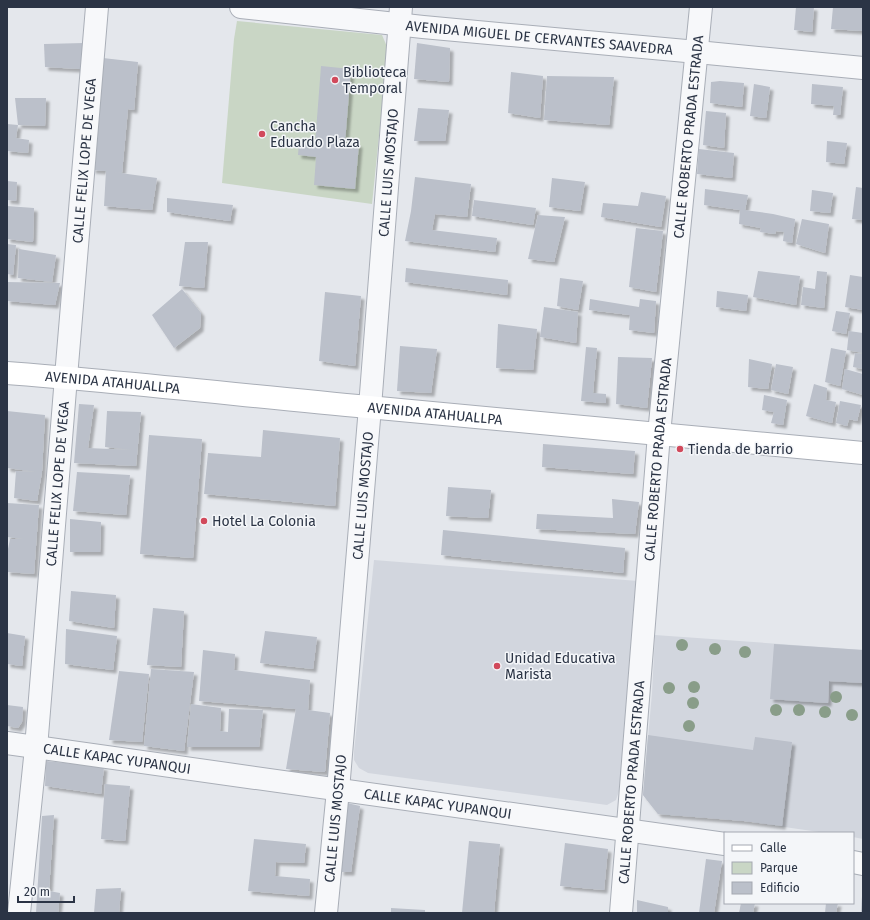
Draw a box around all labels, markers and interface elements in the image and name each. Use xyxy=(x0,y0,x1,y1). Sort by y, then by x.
street label: AVENIDA MIGUEL DE CERVANTES SAAVEDRA xyxy=(405,17,674,59)
street label: CALLE ROBERTO PRADA ESTRADA xyxy=(670,35,707,239)
place label: Biblioteca Temporal xyxy=(343,64,407,97)
marker: Biblioteca Temporal xyxy=(330,75,340,85)
street label: CALLE FELIX LOPE DE VEGA xyxy=(69,78,100,244)
street label: CALLE LUIS MOSTAJO xyxy=(375,108,402,238)
place label: Cancha Eduardo Plaza xyxy=(270,118,360,151)
marker: Cancha Eduardo Plaza xyxy=(257,129,267,139)
street label: CALLE ROBERTO PRADA ESTRADA xyxy=(641,357,675,562)
street label: AVENIDA ATAHUALLPA xyxy=(44,368,181,397)
street label: AVENIDA ATAHUALLPA xyxy=(367,399,503,429)
street label: CALLE FELIX LOPE DE VEGA xyxy=(43,401,73,567)
street label: CALLE LUIS MOSTAJO xyxy=(349,431,377,561)
place label: Tienda de barrio xyxy=(688,441,793,458)
marker: Tienda de barrio xyxy=(675,444,685,454)
place label: Hotel La Colonia xyxy=(212,513,316,530)
marker: Hotel La Colonia xyxy=(199,516,209,526)
place label: Unidad Educativa Marista xyxy=(505,650,616,683)
marker: Unidad Educativa Marista xyxy=(492,661,502,671)
street label: CALLE ROBERTO PRADA ESTRADA xyxy=(615,680,648,885)
street label: CALLE KAPAC YUPANQUI xyxy=(42,740,192,778)
street label: CALLE LUIS MOSTAJO xyxy=(321,754,350,883)
street label: CALLE KAPAC YUPANQUI xyxy=(363,785,513,823)
legend xyxy=(724,832,854,904)
text: Calle xyxy=(760,841,787,855)
text: Parque xyxy=(760,861,798,875)
scale bar xyxy=(18,878,74,904)
text: Edificio xyxy=(760,881,800,895)
text: 20 m xyxy=(24,885,50,899)

